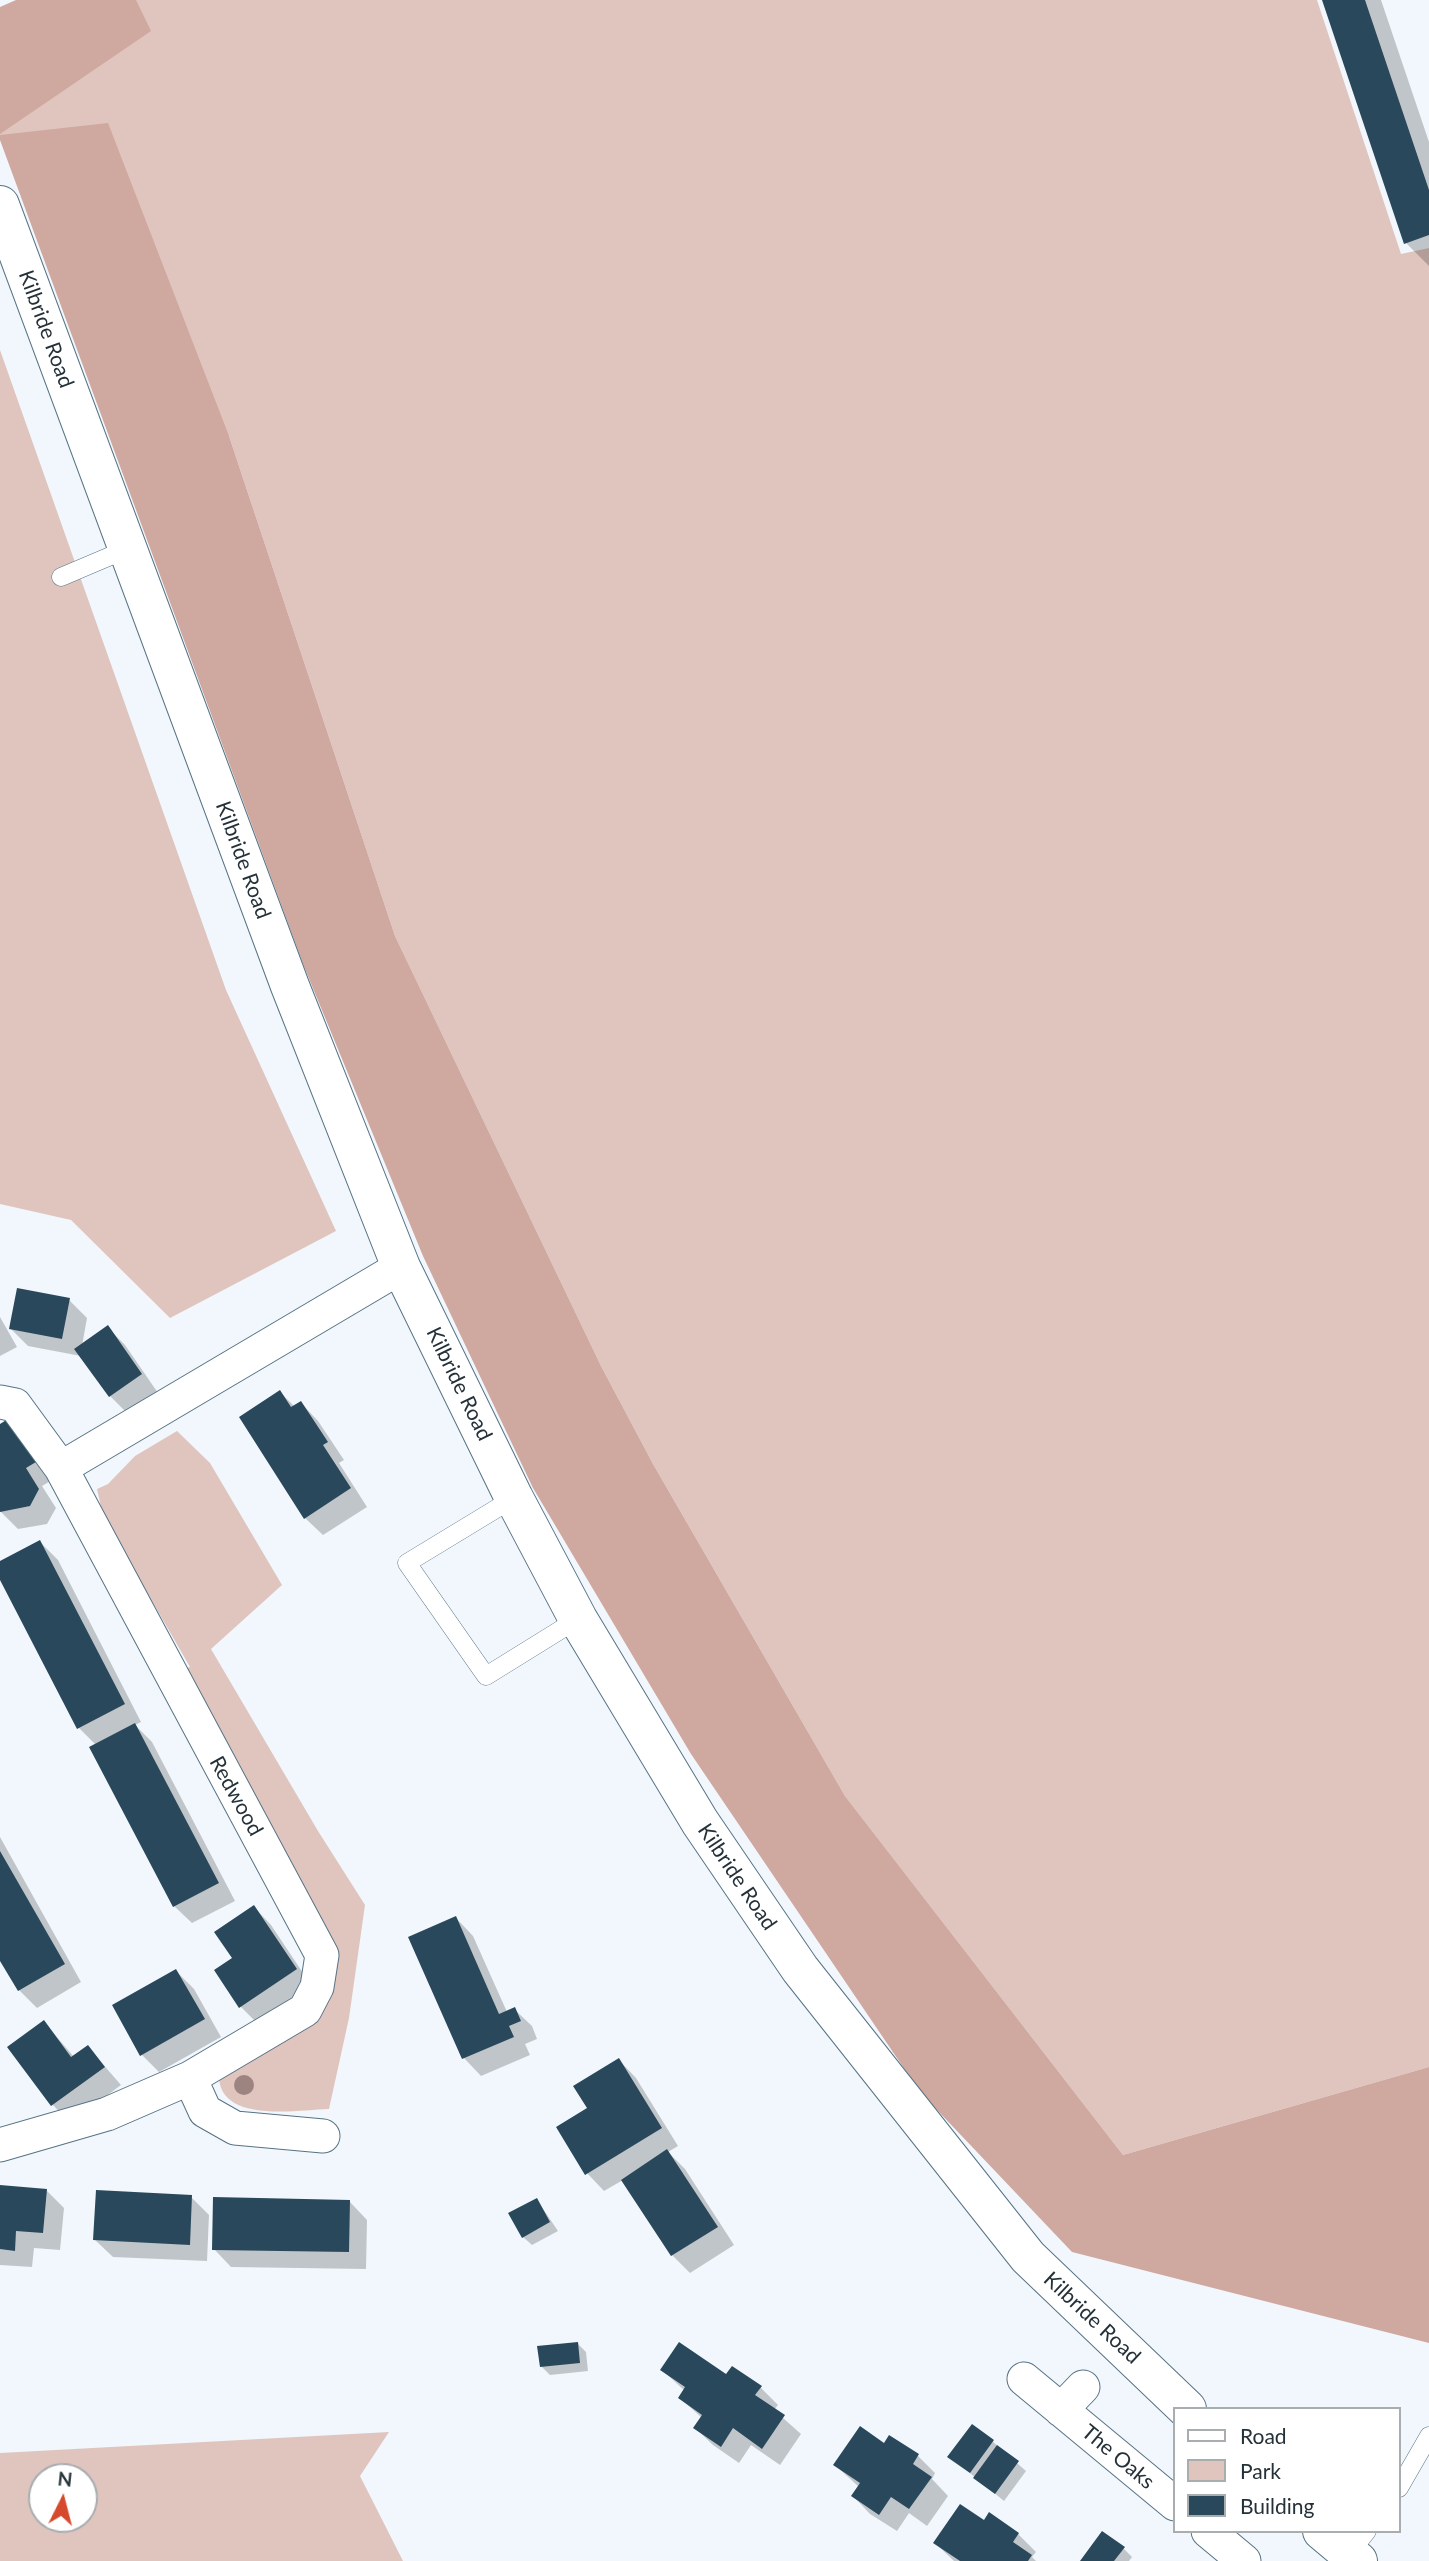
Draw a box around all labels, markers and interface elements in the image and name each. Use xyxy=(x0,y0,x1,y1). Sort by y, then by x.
street label: Kilbride Road xyxy=(13,267,79,391)
street label: Kilbride Road xyxy=(210,798,276,922)
street label: Kilbride Road xyxy=(421,1323,497,1445)
street label: Redwood xyxy=(204,1752,268,1840)
street label: Kilbride Road xyxy=(692,1819,782,1935)
street label: Kilbride Road xyxy=(1038,2267,1146,2369)
legend xyxy=(1174,2407,1401,2533)
street label: The Oaks xyxy=(1077,2419,1159,2495)
text: Road xyxy=(1240,2423,1287,2448)
text: Park xyxy=(1240,2458,1281,2483)
north arrow xyxy=(28,2463,98,2533)
text: N xyxy=(57,2466,74,2491)
text: Building xyxy=(1240,2493,1315,2518)

